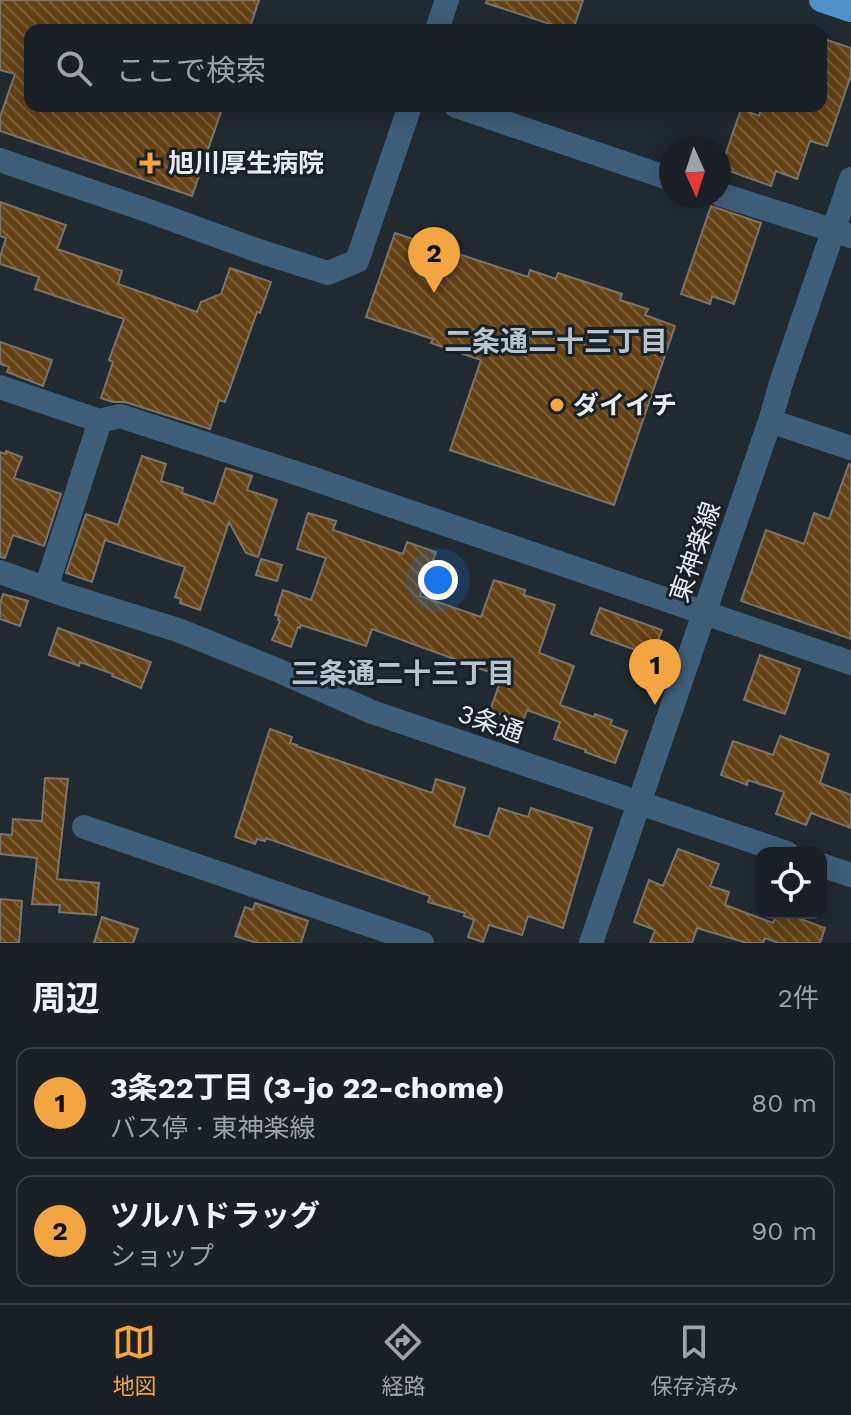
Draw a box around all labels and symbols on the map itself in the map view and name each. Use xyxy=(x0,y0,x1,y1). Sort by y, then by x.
north arrow xyxy=(659,136,731,208)
place label: 旭川厚生病院 xyxy=(168,148,324,178)
marker: 旭川厚生病院 xyxy=(139,152,161,174)
pin: 2 xyxy=(408,227,460,293)
district label: 二条通二十三丁目 xyxy=(444,325,668,358)
place label: ダイイチ xyxy=(573,390,677,420)
marker: ダイイチ xyxy=(548,396,566,414)
street label: 東神楽線 xyxy=(664,498,726,606)
your location xyxy=(418,560,458,600)
pin: 1 xyxy=(629,639,681,705)
district label: 三条通二十三丁目 xyxy=(291,657,515,690)
street label: 3条通 xyxy=(454,698,528,748)

